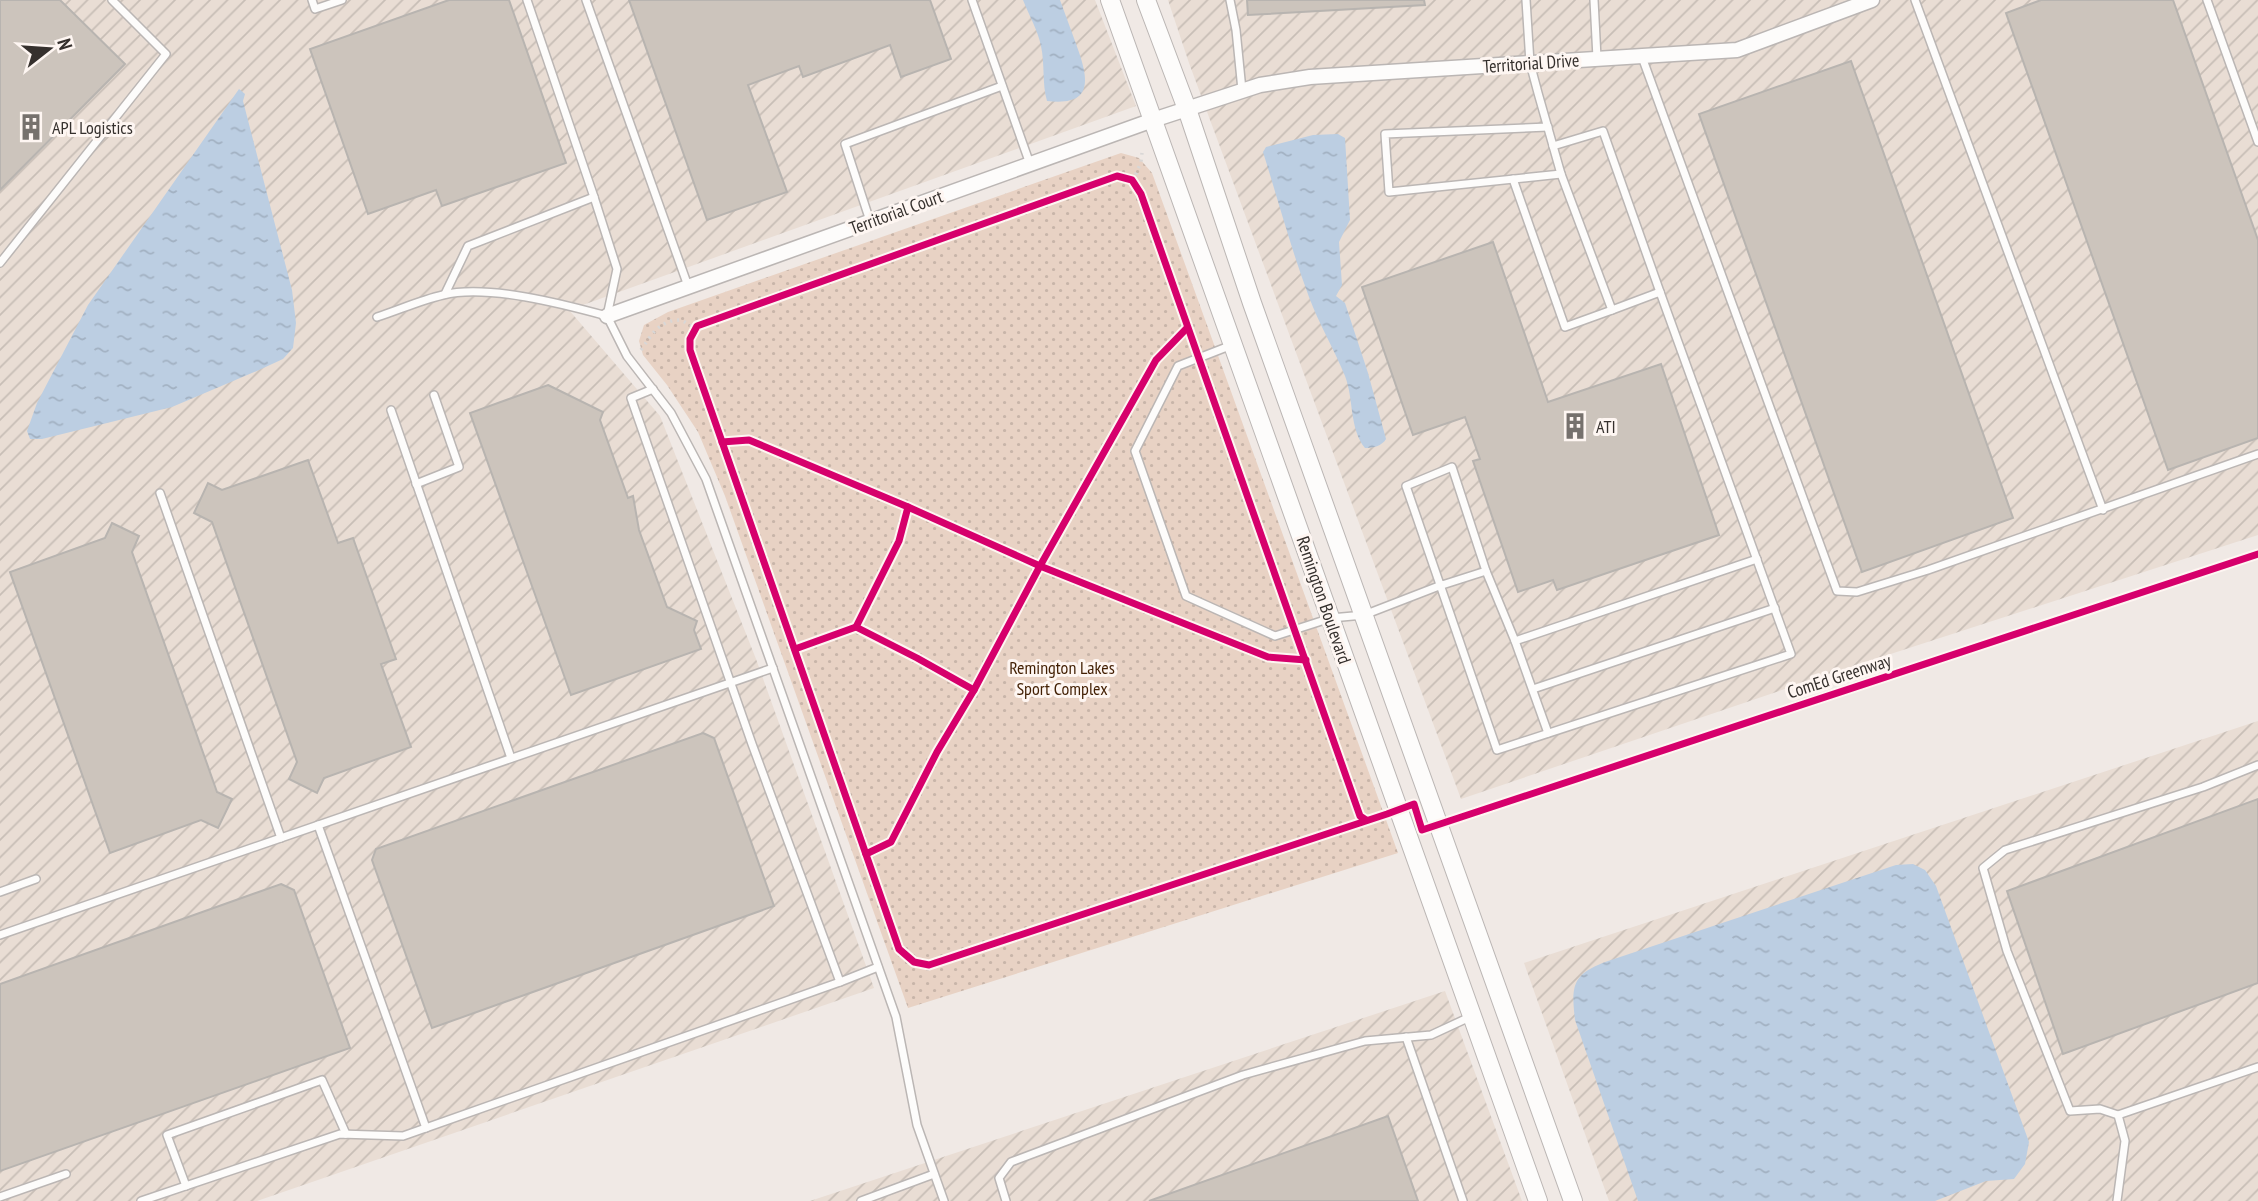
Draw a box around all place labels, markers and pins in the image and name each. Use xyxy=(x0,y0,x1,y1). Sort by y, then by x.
building icon: APL Logistics xyxy=(16,112,46,142)
place label: APL Logistics xyxy=(52,116,133,139)
building icon: ATI xyxy=(1560,411,1590,441)
place label: ATI xyxy=(1596,415,1616,438)

